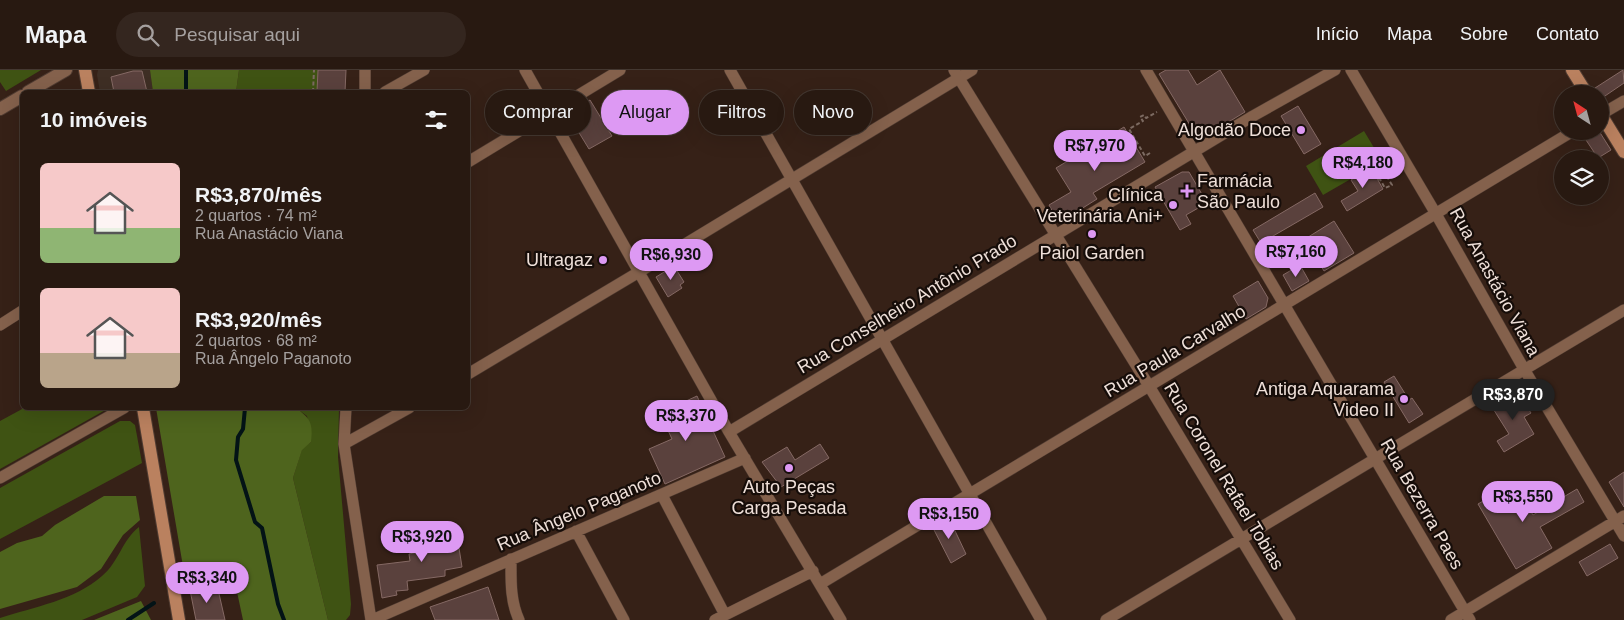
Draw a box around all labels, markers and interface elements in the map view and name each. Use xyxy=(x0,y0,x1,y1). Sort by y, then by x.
search box xyxy=(116,12,466,57)
text: Mapa xyxy=(25,21,86,48)
icon: search xyxy=(134,21,162,49)
text: Pesquisar aqui xyxy=(174,24,300,45)
text: Início xyxy=(1316,24,1359,44)
text: Mapa xyxy=(1387,24,1432,44)
text: Sobre xyxy=(1460,24,1508,44)
text: Contato xyxy=(1536,24,1599,44)
north arrow xyxy=(1554,85,1609,140)
map controls xyxy=(1554,85,1609,205)
chip: Comprar xyxy=(485,90,591,135)
chip: Alugar xyxy=(601,90,689,135)
chip: Filtros xyxy=(699,90,784,135)
chip: Novo xyxy=(794,90,872,135)
icon: filters xyxy=(422,106,450,134)
text: 10 imóveis xyxy=(40,108,147,131)
place label: Algodão Doce xyxy=(1178,120,1291,140)
marker: Algodão Doce xyxy=(1295,124,1307,136)
pin: R$7,970 xyxy=(1049,129,1141,172)
text: R$7,970 xyxy=(1065,137,1125,154)
pin: R$4,180 xyxy=(1317,146,1409,189)
button: layers xyxy=(1554,150,1609,205)
text: R$4,180 xyxy=(1333,154,1393,171)
place label: Farmácia São Paulo xyxy=(1197,171,1280,212)
icon: home xyxy=(80,183,140,243)
text: R$3,870/mês xyxy=(195,183,322,206)
place label: Clínica Veterinária Ani+ xyxy=(1036,185,1164,226)
marker: Farmácia São Paulo xyxy=(1181,185,1193,197)
marker: Clínica Veterinária Ani+ xyxy=(1167,199,1179,211)
street label: Rua Anastácio Viana xyxy=(1446,204,1545,361)
text: 2 quartos · 74 m² xyxy=(195,207,317,224)
text: Rua Anastácio Viana xyxy=(195,225,343,242)
marker: Paiol Garden xyxy=(1086,228,1098,240)
street label: Rua Conselheiro Antônio Prado xyxy=(794,230,1020,378)
pin: R$7,160 xyxy=(1250,236,1342,278)
pin: R$6,930 xyxy=(625,238,717,281)
place label: Paiol Garden xyxy=(1039,243,1145,263)
text: R$7,160 xyxy=(1266,243,1326,260)
text: R$6,930 xyxy=(641,246,701,263)
place label: Ultragaz xyxy=(526,250,593,270)
marker: Ultragaz xyxy=(597,254,609,266)
street label: Rua Paula Carvalho xyxy=(1101,301,1249,401)
icon: home xyxy=(80,308,140,368)
text: R$3,920/mês xyxy=(195,308,322,331)
text: 2 quartos · 68 m² xyxy=(195,332,317,349)
text: Rua Ângelo Paganoto xyxy=(195,350,352,367)
pin: R$3,870 xyxy=(1467,378,1559,421)
street label: Rua Coronel Rafael Tobias xyxy=(1160,379,1288,573)
place label: Antiga Aquarama Video II xyxy=(1256,379,1395,420)
text: R$3,870 xyxy=(1483,386,1543,403)
marker: Antiga Aquarama Video II xyxy=(1398,393,1410,405)
pin: R$3,370 xyxy=(640,400,732,442)
text: R$3,370 xyxy=(656,407,716,424)
street label: Rua Bezerra Paes xyxy=(1377,435,1467,573)
marker: Auto Peças Carga Pesada xyxy=(783,462,795,474)
street label: Rua Ângelo Paganoto xyxy=(494,467,664,555)
place label: Auto Peças Carga Pesada xyxy=(731,477,848,518)
pin: R$3,550 xyxy=(1477,480,1569,523)
text: R$3,550 xyxy=(1493,488,1553,505)
pin: R$3,150 xyxy=(903,498,995,540)
text: R$3,150 xyxy=(919,505,979,522)
pin: R$3,920 xyxy=(376,520,468,563)
text: R$3,920 xyxy=(392,528,452,545)
pin: R$3,340 xyxy=(161,562,253,604)
text: R$3,340 xyxy=(177,569,237,586)

